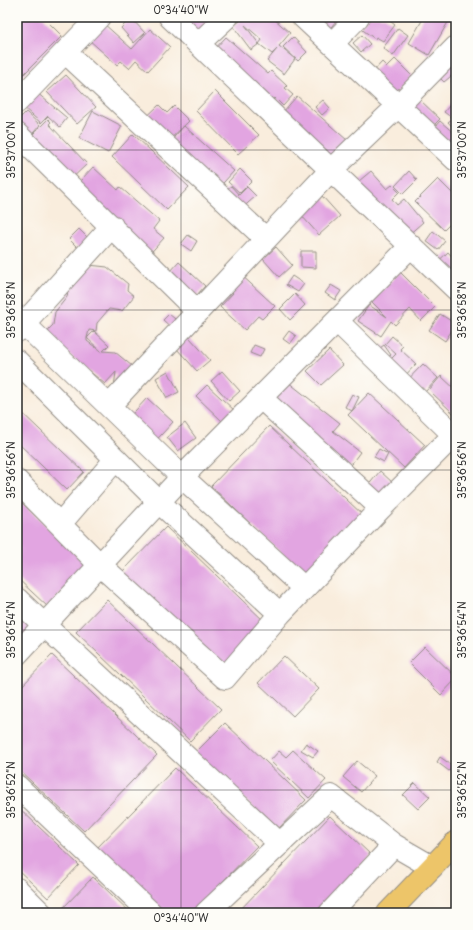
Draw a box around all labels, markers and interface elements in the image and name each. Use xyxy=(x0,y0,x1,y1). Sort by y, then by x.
text: 0°34'40"W xyxy=(153,2,209,17)
text: 35°37'00"N xyxy=(3,121,18,179)
text: 35°37'00"N xyxy=(454,121,469,179)
text: 35°36'58"N xyxy=(3,281,18,339)
text: 35°36'58"N xyxy=(454,281,469,339)
text: 35°36'56"N xyxy=(3,441,18,499)
text: 35°36'56"N xyxy=(454,441,469,499)
text: 35°36'54"N xyxy=(3,601,18,659)
text: 35°36'54"N xyxy=(454,601,469,659)
text: 35°36'52"N xyxy=(3,761,18,819)
text: 35°36'52"N xyxy=(454,761,469,819)
text: 0°34'40"W xyxy=(153,910,209,925)

